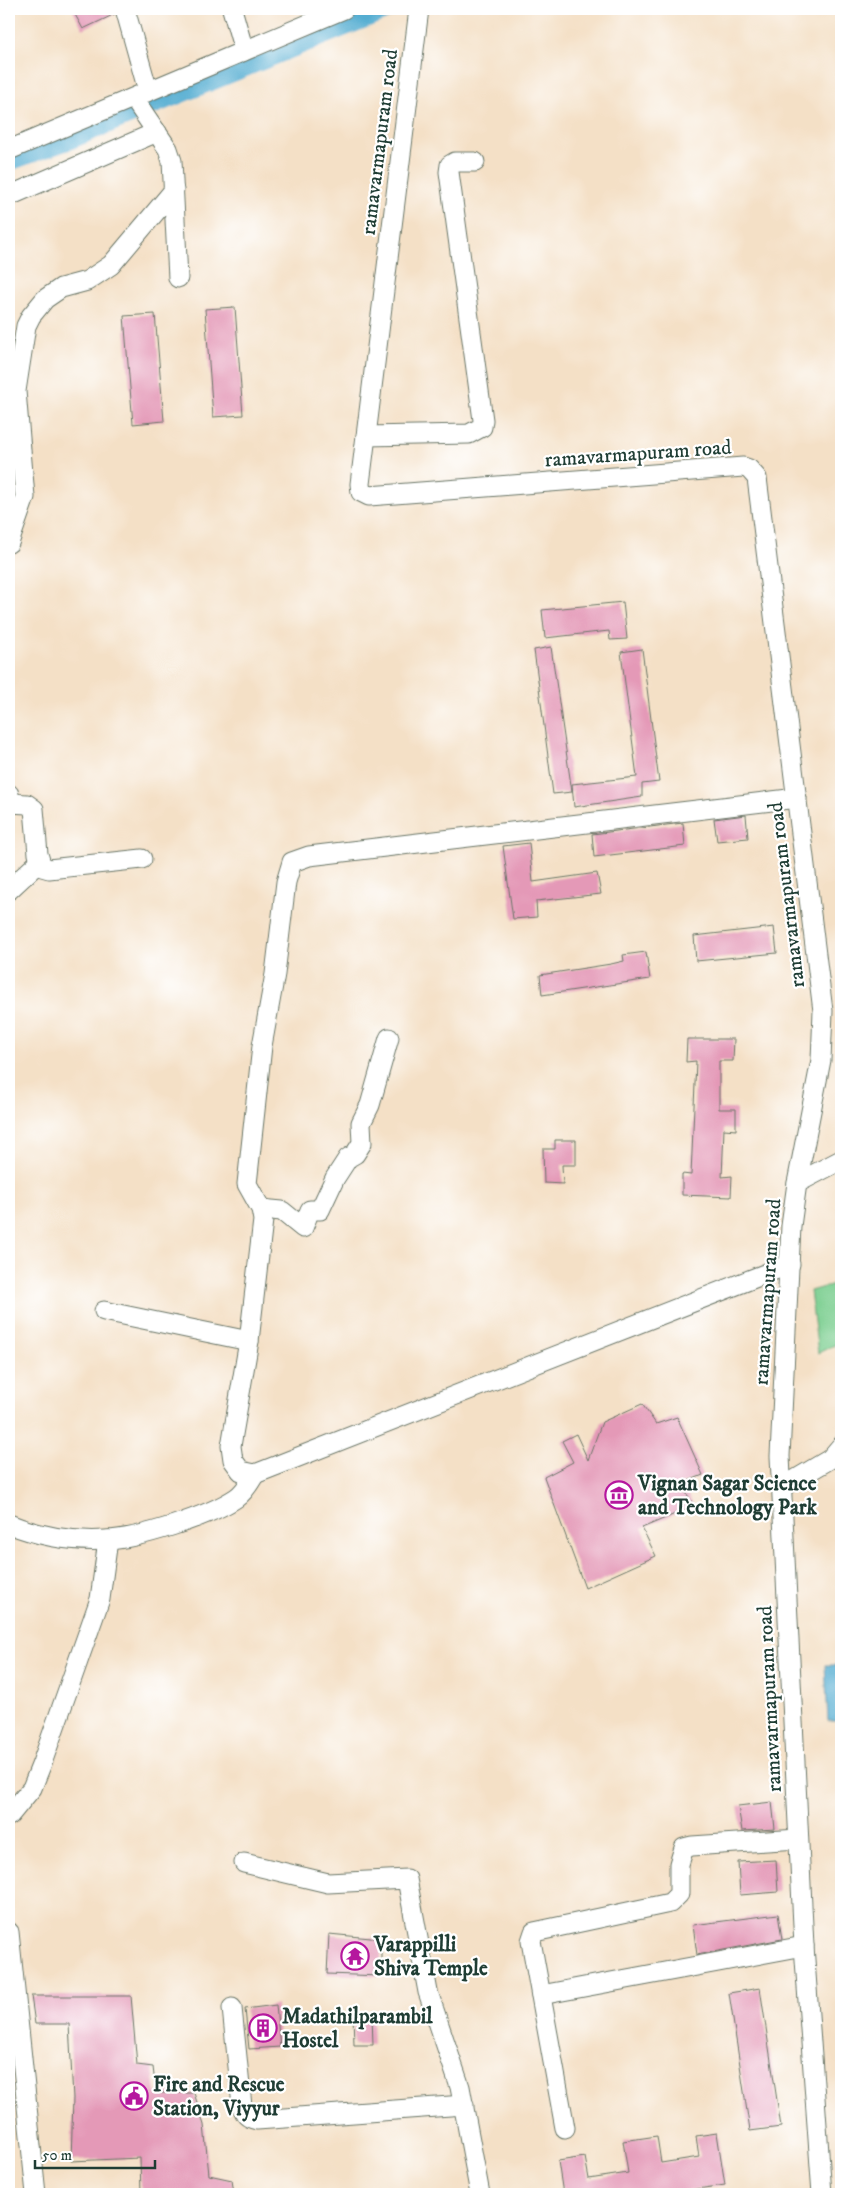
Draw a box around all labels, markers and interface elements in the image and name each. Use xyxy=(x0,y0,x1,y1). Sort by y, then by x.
street label: ramavarmapuram road xyxy=(356,47,404,237)
street label: ramavarmapuram road xyxy=(544,434,733,473)
street label: ramavarmapuram road xyxy=(763,800,811,989)
street label: ramavarmapuram road xyxy=(749,1197,788,1386)
place label: Vignan Sagar Science and Technology Park xyxy=(637,1471,818,1521)
museum icon: Vignan Sagar Science and Technology Park xyxy=(604,1480,634,1510)
street label: ramavarmapuram road xyxy=(752,1604,788,1793)
place label: Varappilli Shiva Temple xyxy=(373,1932,488,1982)
temple icon: Varappilli Shiva Temple xyxy=(340,1941,370,1971)
place label: Madathilparambil Hostel xyxy=(282,2004,433,2054)
building icon: Madathilparambil Hostel xyxy=(248,2013,278,2043)
place label: Fire and Rescue Station, Viyyur xyxy=(153,2072,285,2122)
public building icon: Fire and Rescue Station, Viyyur xyxy=(119,2081,149,2111)
scale bar xyxy=(35,2138,155,2170)
text: 50 m xyxy=(42,2146,72,2165)

